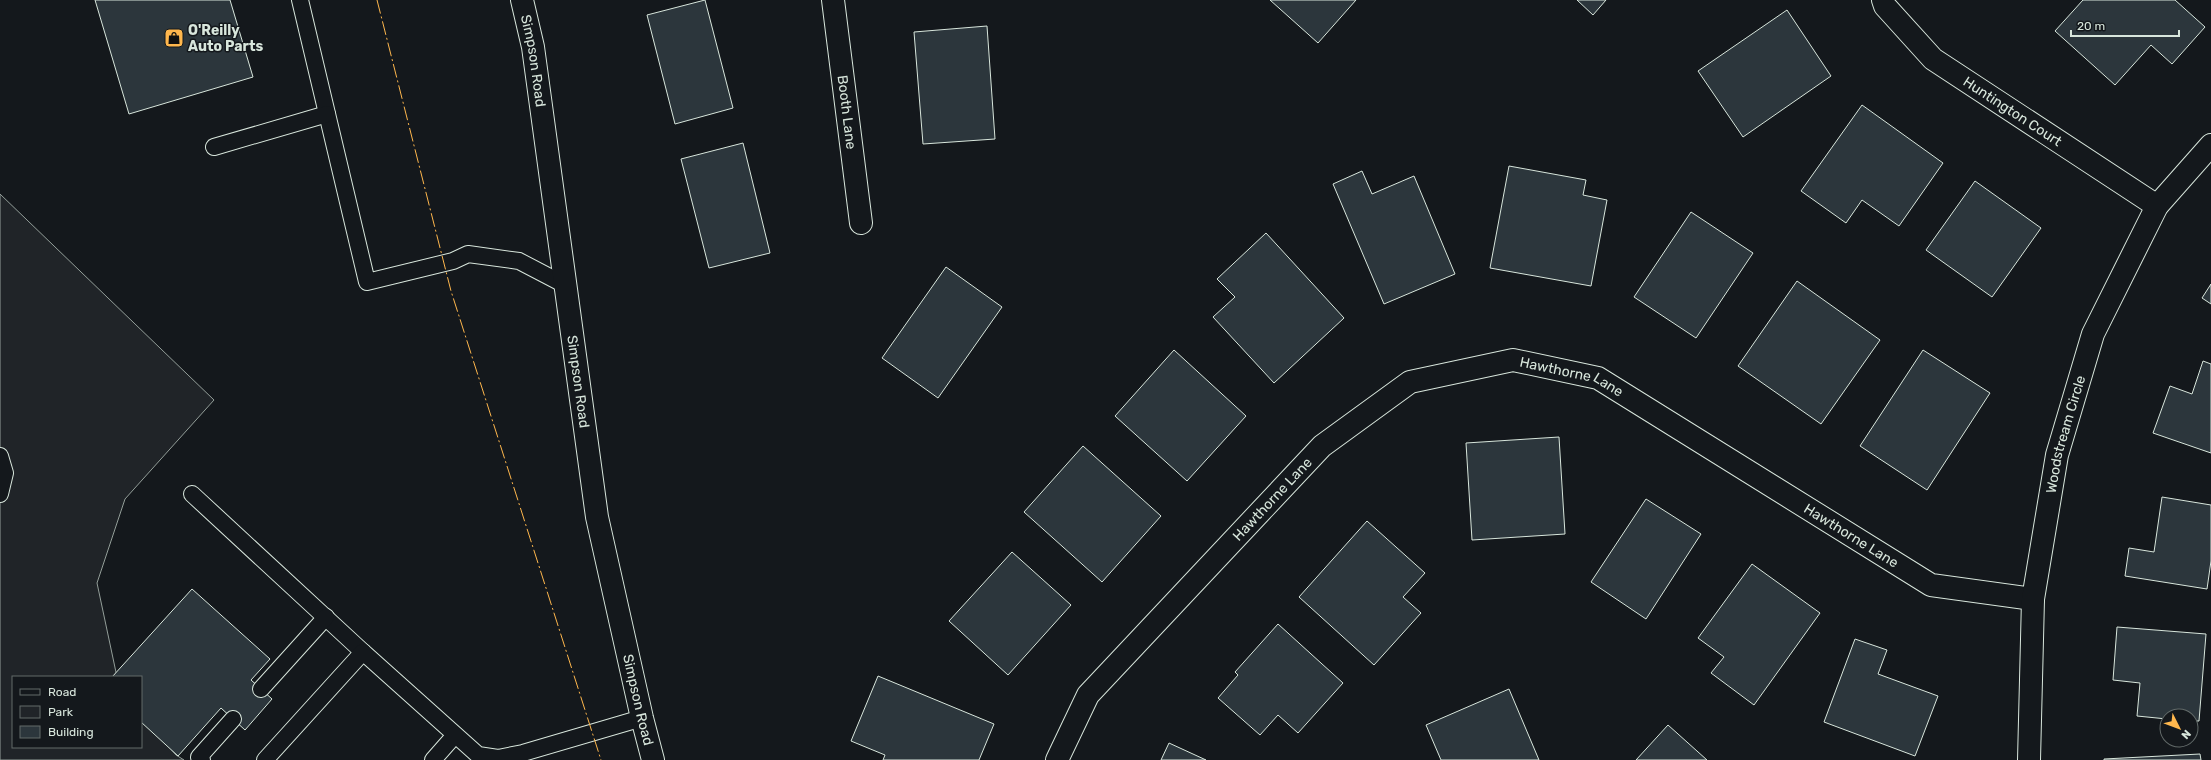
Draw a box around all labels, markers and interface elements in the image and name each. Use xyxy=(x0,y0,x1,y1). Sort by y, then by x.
scale bar xyxy=(2071,12,2179,38)
street label: Simpson Road xyxy=(517,13,550,108)
text: 20 m xyxy=(2077,19,2105,33)
place label: O'Reilly Auto Parts xyxy=(188,22,263,55)
shop icon: O'Reilly Auto Parts xyxy=(163,27,185,49)
street label: Huntington Court xyxy=(1960,73,2066,150)
street label: Booth Lane xyxy=(834,74,860,150)
street label: Simpson Road xyxy=(564,334,593,429)
street label: Hawthorne Lane xyxy=(1518,353,1627,400)
street label: Woodstream Circle xyxy=(2042,373,2089,495)
street label: Hawthorne Lane xyxy=(1229,454,1316,544)
street label: Hawthorne Lane xyxy=(1801,500,1902,571)
street label: Simpson Road xyxy=(619,653,657,747)
legend xyxy=(12,676,142,748)
text: Road xyxy=(48,685,76,699)
text: Park xyxy=(48,705,74,719)
north arrow xyxy=(2159,708,2199,748)
text: Building xyxy=(48,725,94,739)
text: N xyxy=(2179,727,2194,742)

